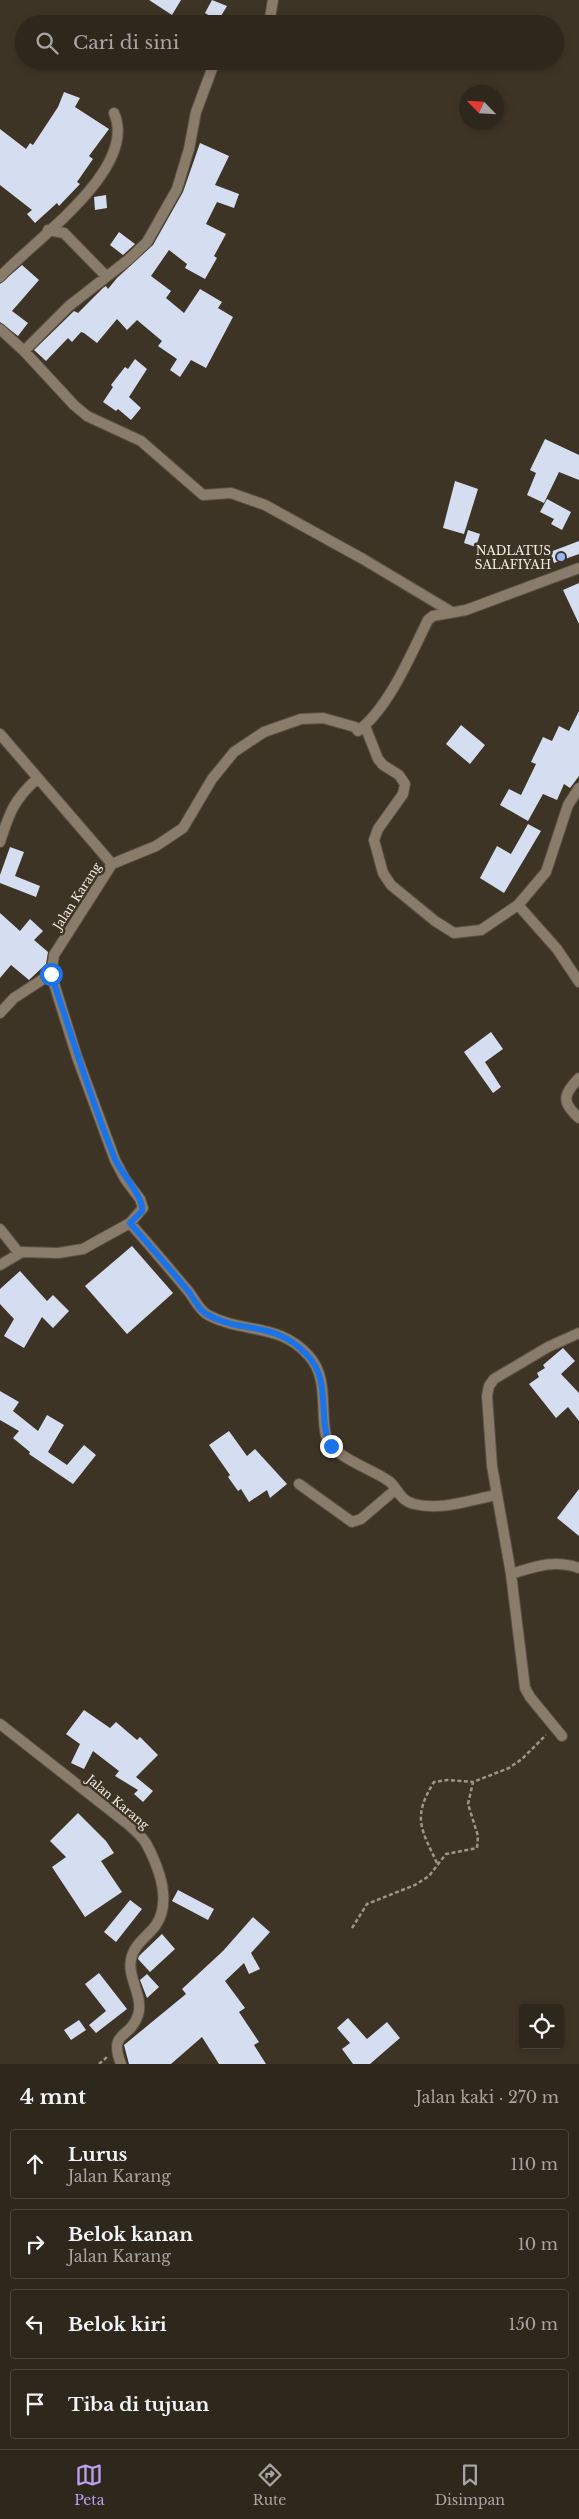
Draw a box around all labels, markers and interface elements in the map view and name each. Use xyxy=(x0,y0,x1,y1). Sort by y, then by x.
search box xyxy=(15,15,564,70)
icon: search xyxy=(33,29,61,57)
text: Cari di sini xyxy=(73,31,179,54)
north arrow xyxy=(459,85,504,130)
place label: NADLATUS SALAFIYAH xyxy=(475,543,551,572)
marker: NADLATUS SALAFIYAH xyxy=(555,551,567,563)
street label: Jalan Karang xyxy=(49,859,105,934)
route start xyxy=(40,963,63,986)
route end xyxy=(320,1435,343,1458)
street label: Jalan Karang xyxy=(82,1770,153,1833)
map controls xyxy=(519,2004,564,2049)
button: locate xyxy=(519,2004,564,2049)
text: 4 mnt xyxy=(20,2084,86,2110)
text: Jalan kaki · 270 m xyxy=(416,2087,559,2107)
text: Lurus xyxy=(68,2143,127,2166)
icon: ahead xyxy=(21,2150,49,2178)
text: 110 m xyxy=(511,2154,558,2174)
text: Jalan Karang xyxy=(68,2166,171,2186)
text: Belok kanan xyxy=(68,2223,193,2246)
icon: right xyxy=(21,2230,49,2258)
text: 10 m xyxy=(518,2234,558,2254)
text: Jalan Karang xyxy=(68,2246,171,2266)
icon: left xyxy=(21,2310,49,2338)
text: Belok kiri xyxy=(68,2313,167,2336)
text: 150 m xyxy=(509,2314,558,2334)
icon: arrive xyxy=(21,2390,49,2418)
text: Tiba di tujuan xyxy=(68,2393,209,2416)
tab: Peta xyxy=(74,2461,104,2509)
tab: Rute xyxy=(253,2461,286,2509)
tab: Disimpan xyxy=(435,2461,505,2509)

